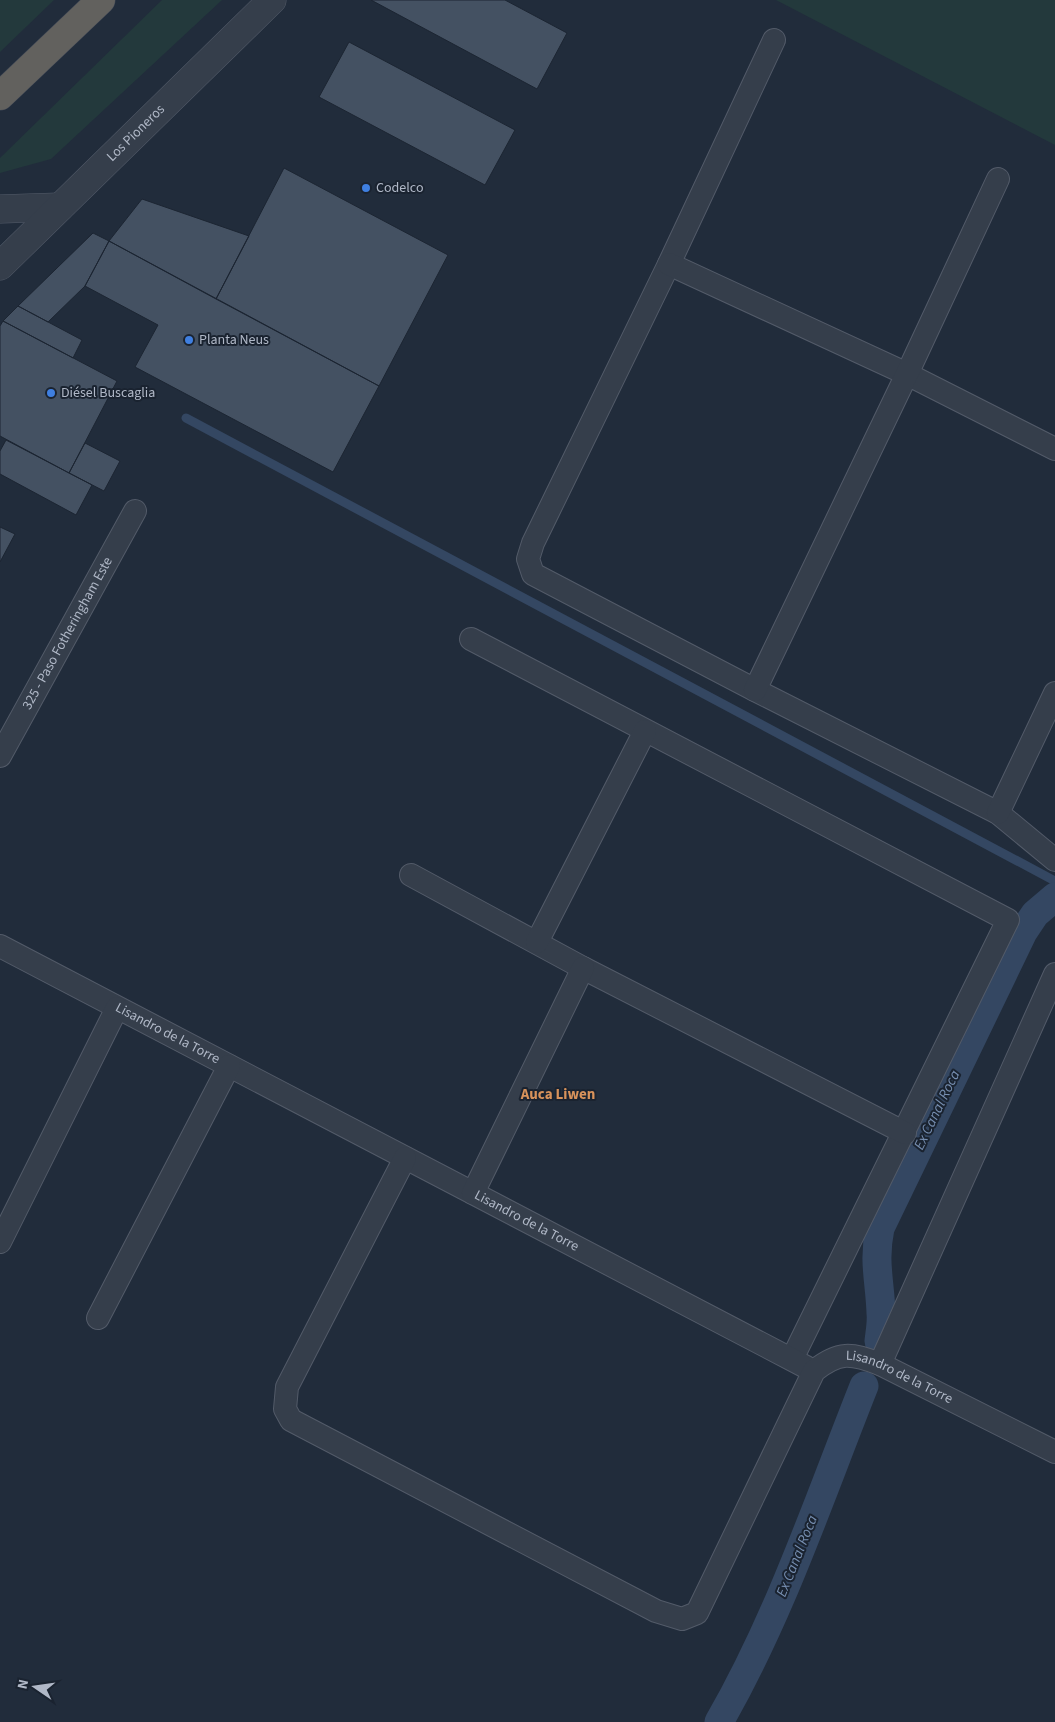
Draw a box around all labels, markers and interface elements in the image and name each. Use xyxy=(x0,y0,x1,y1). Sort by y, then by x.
street label: Los Pioneros xyxy=(102,100,170,166)
place label: Codelco xyxy=(376,178,424,198)
marker: Codelco xyxy=(360,182,372,194)
place label: Planta Neus xyxy=(199,330,269,350)
marker: Planta Neus xyxy=(183,334,195,346)
place label: Diésel Buscaglia xyxy=(61,383,155,403)
marker: Diésel Buscaglia xyxy=(45,387,57,399)
street label: 325 - Paso Fotheringham Este xyxy=(17,553,118,713)
street label: Lisandro de la Torre xyxy=(112,998,223,1069)
water label: Ex Canal Roca xyxy=(909,1067,965,1153)
district label: Auca Liwen xyxy=(520,1084,595,1105)
street label: Lisandro de la Torre xyxy=(471,1185,582,1257)
street label: Lisandro de la Torre xyxy=(846,1346,956,1409)
water label: Ex Canal Roca xyxy=(771,1512,823,1600)
north arrow xyxy=(10,1662,60,1712)
text: N xyxy=(13,1678,34,1691)

